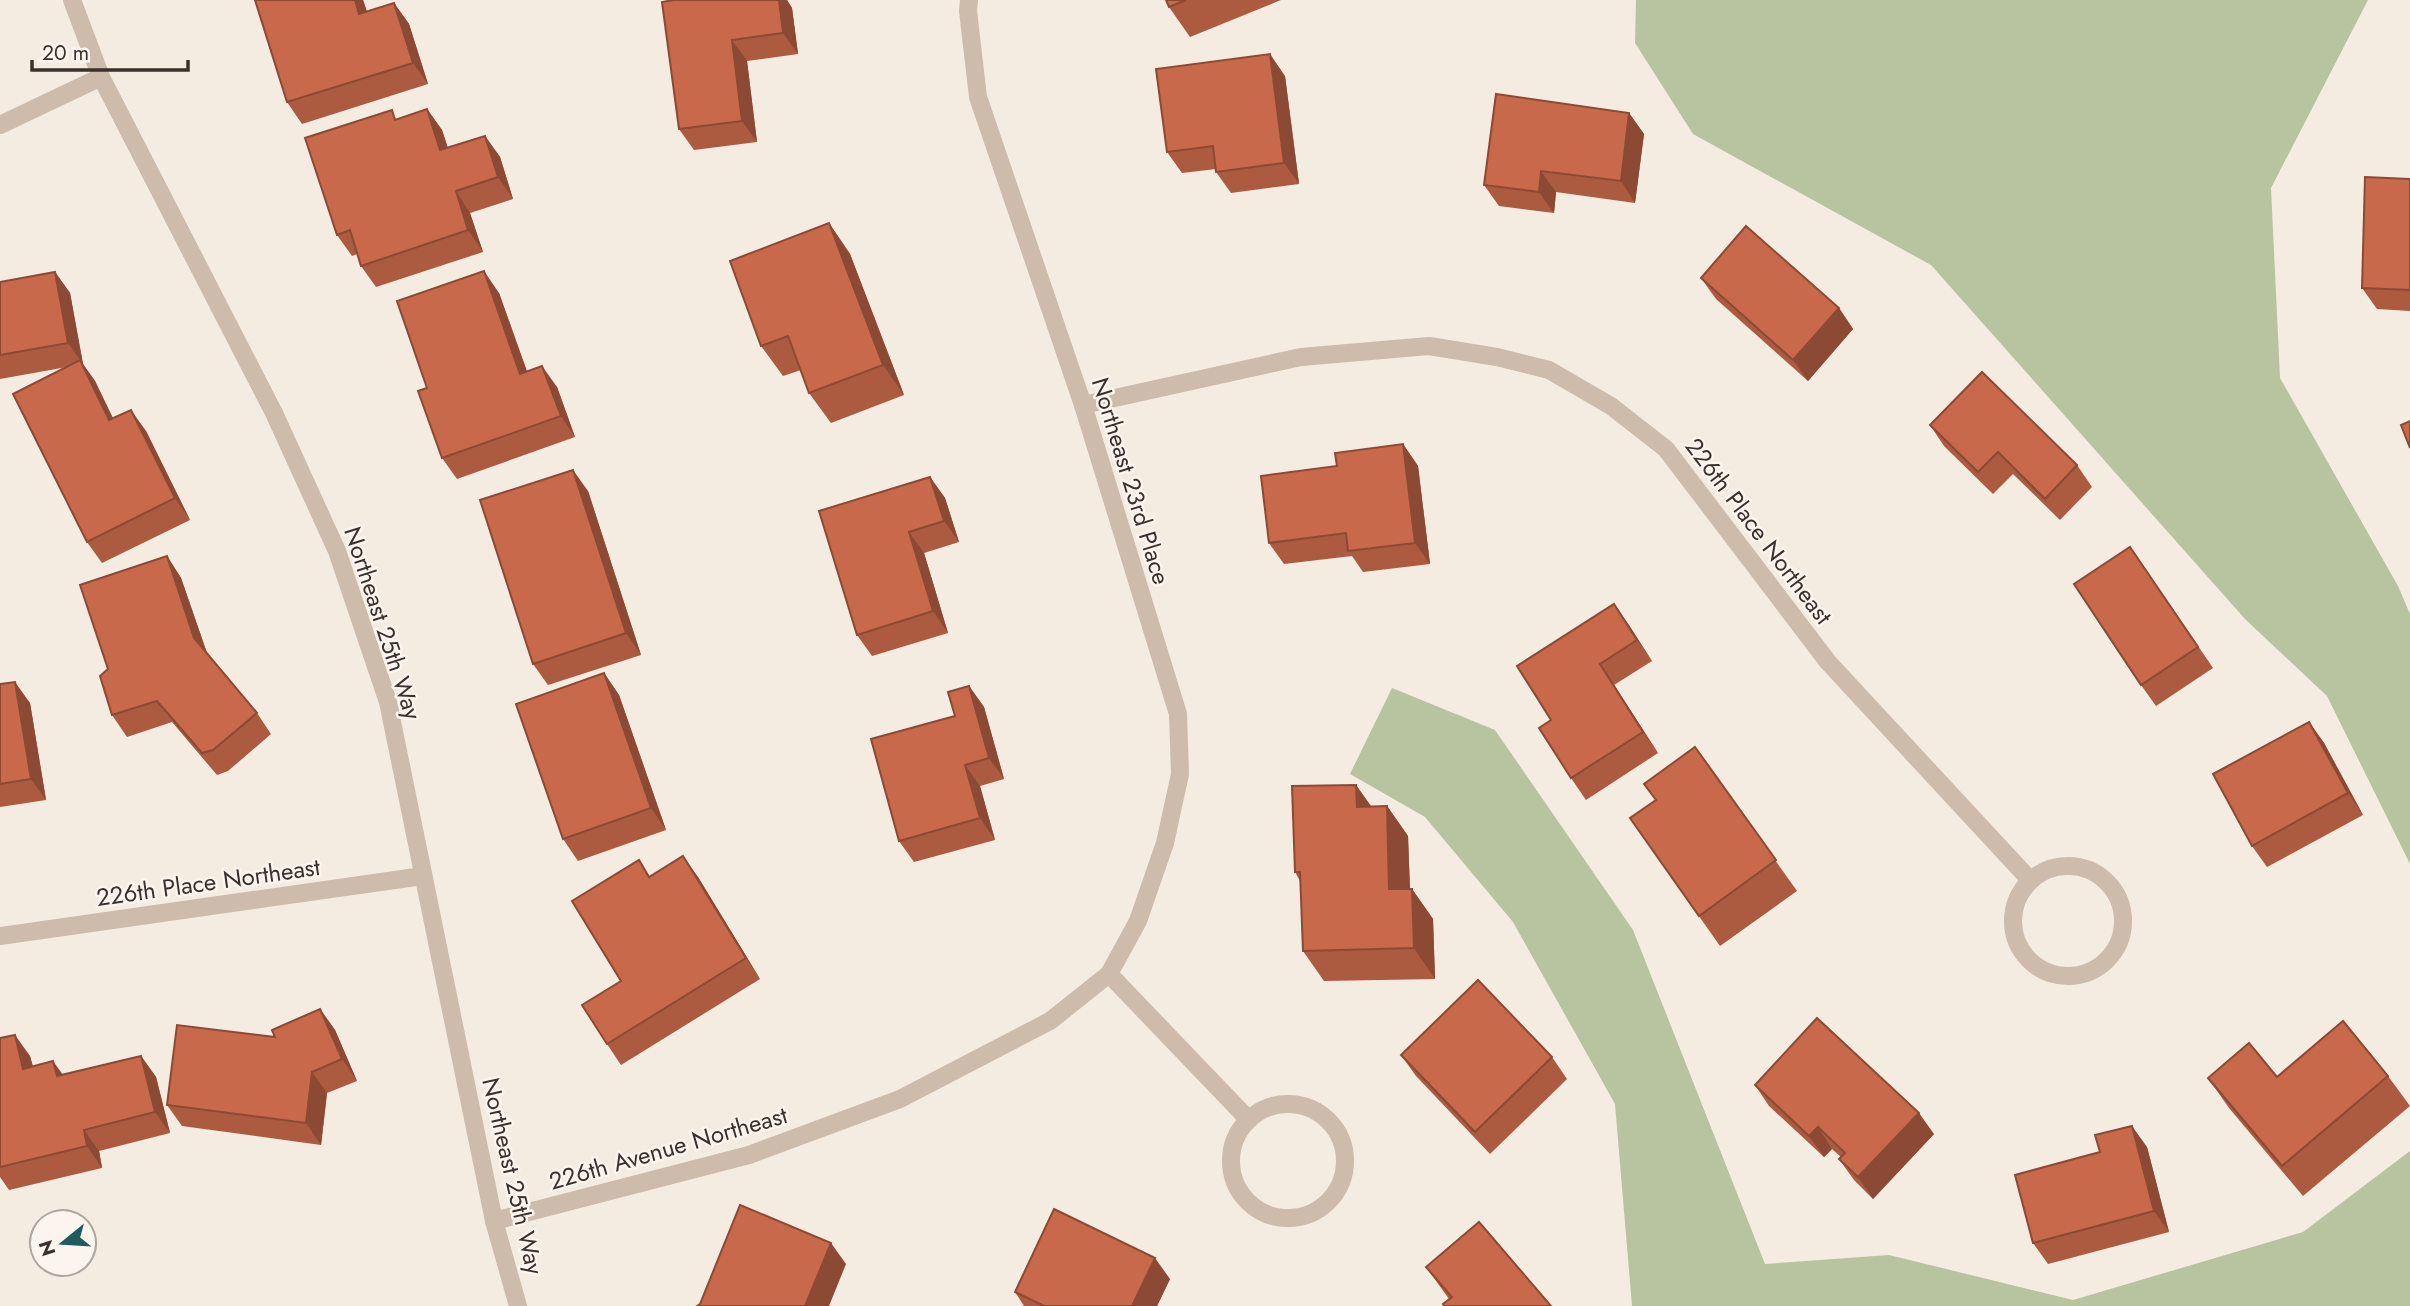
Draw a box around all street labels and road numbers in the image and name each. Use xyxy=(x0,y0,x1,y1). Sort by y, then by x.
street label: Northeast 23rd Place xyxy=(1083,373,1179,589)
street label: 226th Place Northeast xyxy=(1677,430,1841,632)
street label: Northeast 25th Way xyxy=(335,522,431,724)
street label: 226th Place Northeast xyxy=(94,849,322,915)
street label: Northeast 25th Way xyxy=(473,1074,553,1278)
street label: 226th Avenue Northeast xyxy=(545,1097,791,1199)

